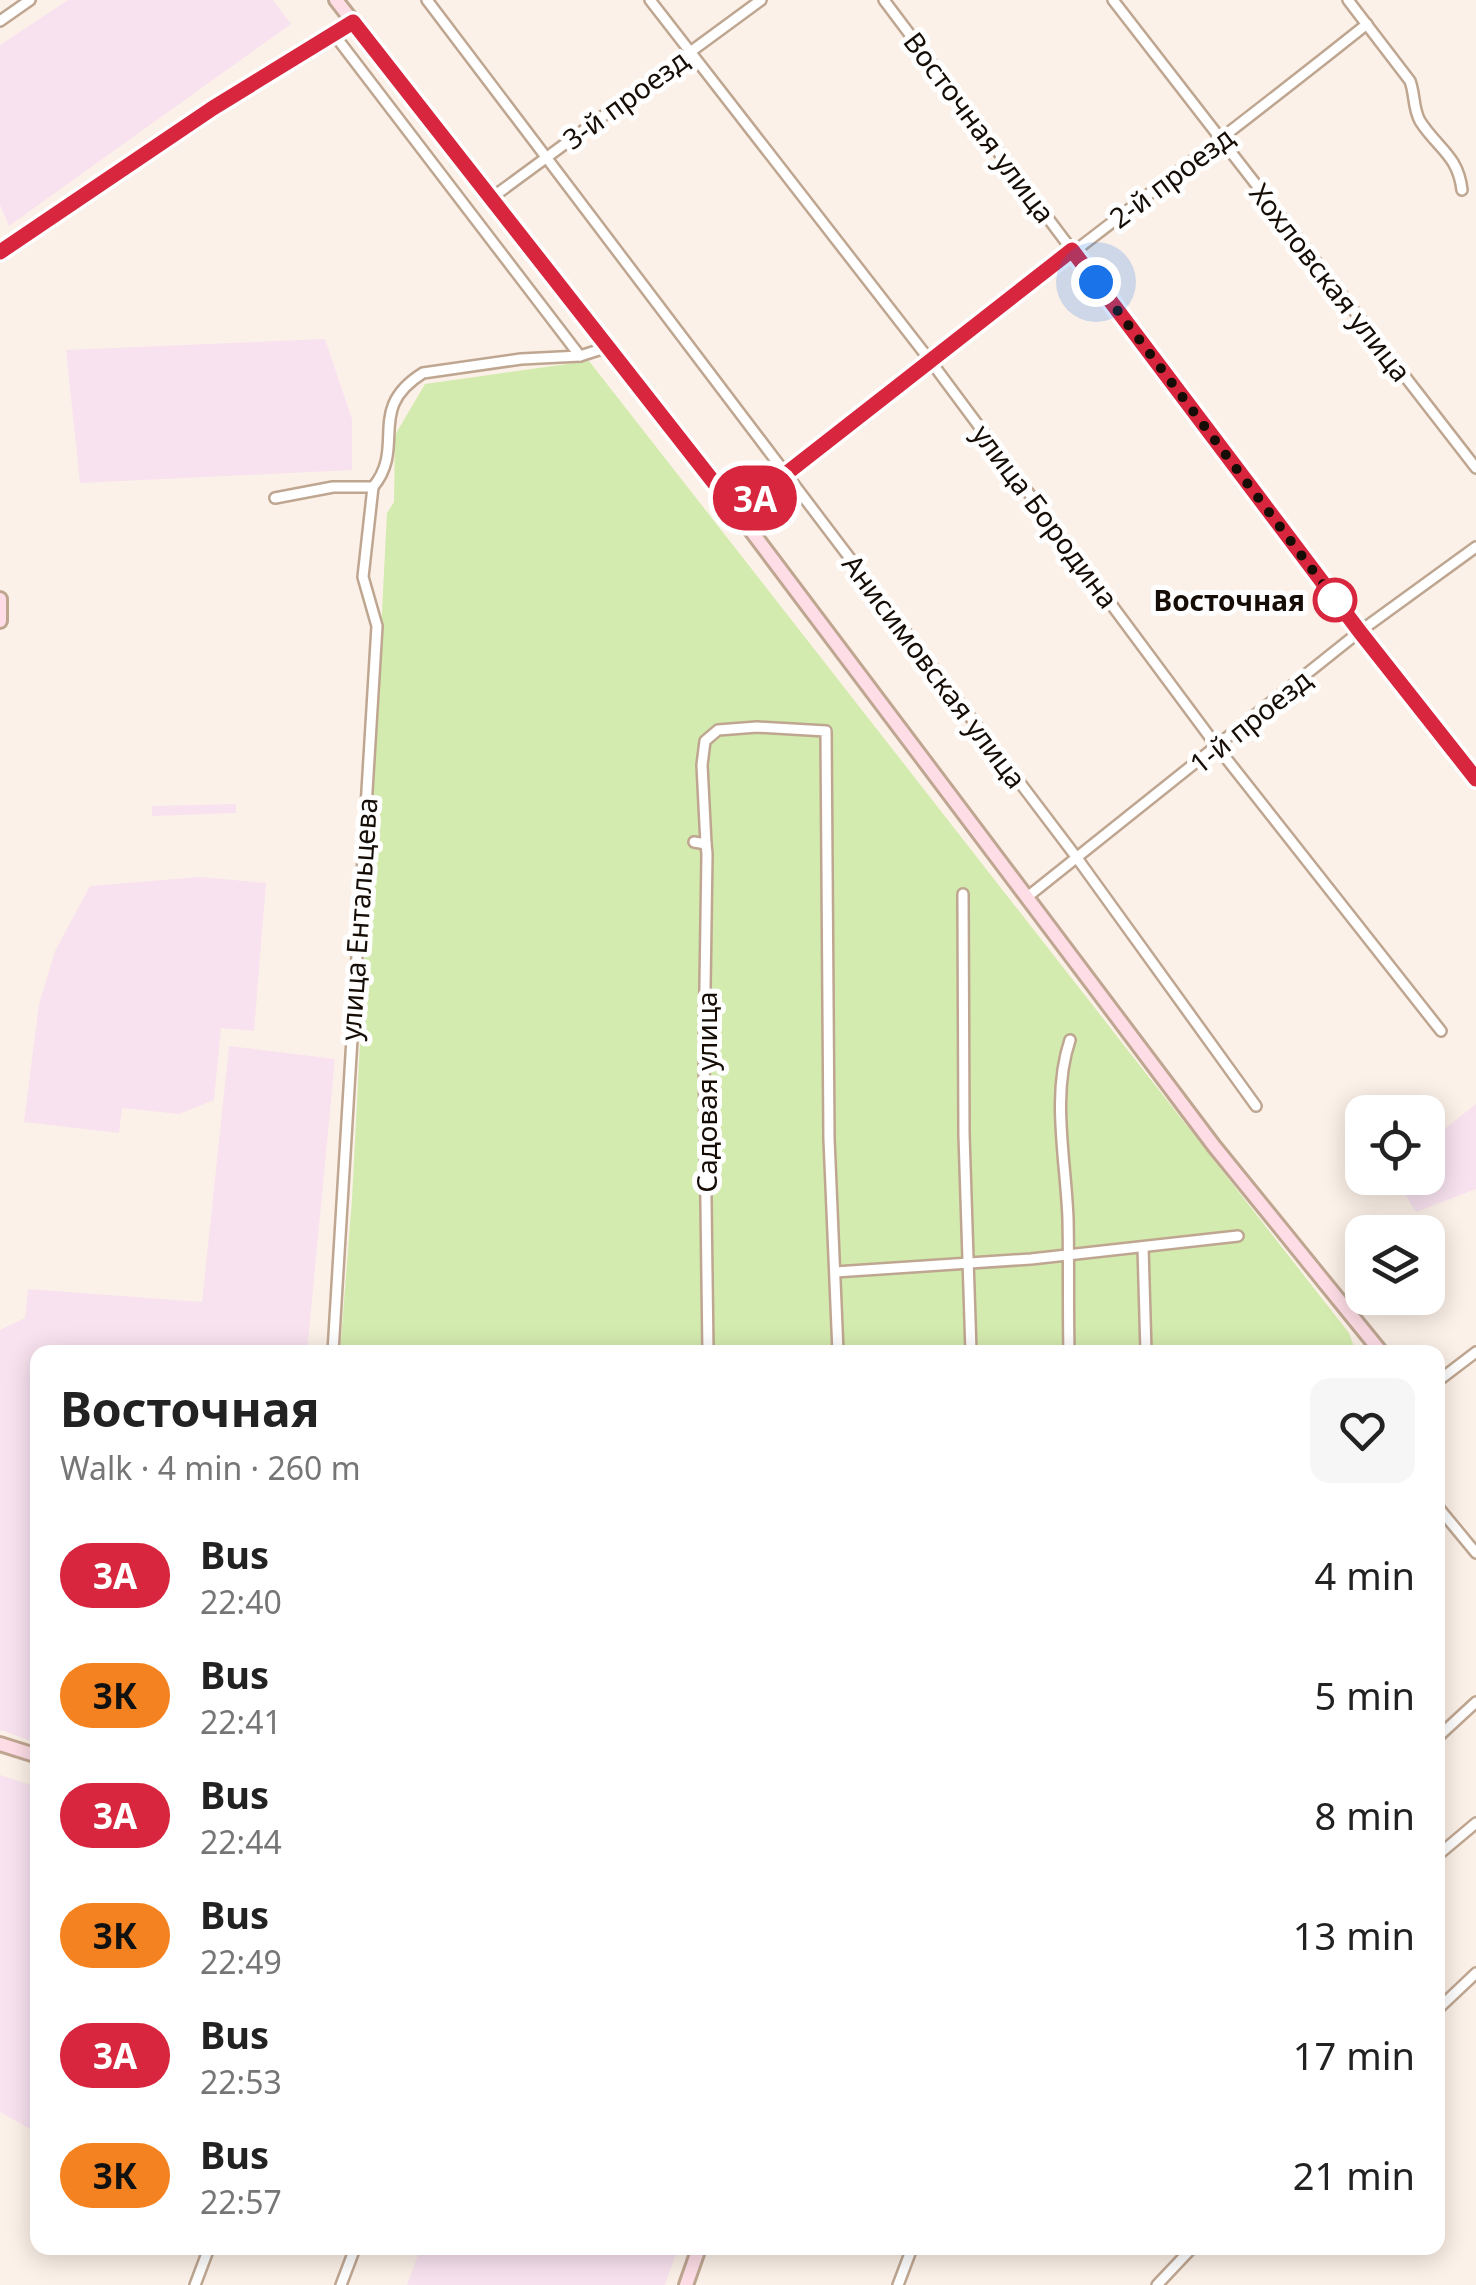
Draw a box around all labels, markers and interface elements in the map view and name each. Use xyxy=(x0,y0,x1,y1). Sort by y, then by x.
street label: Восточная улица xyxy=(896,24,1064,230)
street label: 3-й проезд xyxy=(555,41,695,157)
street label: 2-й проезд xyxy=(1101,118,1241,236)
street label: Хохловская улица xyxy=(1242,175,1420,389)
your location xyxy=(1071,257,1121,307)
street label: улица Бородина xyxy=(964,416,1128,616)
line badge: 3А xyxy=(710,466,800,530)
text: 3А xyxy=(733,475,777,522)
street label: Анисимовская улица xyxy=(834,546,1036,796)
marker: Восточная xyxy=(1314,579,1356,621)
place label: Восточная xyxy=(1154,581,1305,619)
street label: 1-й проезд xyxy=(1181,660,1319,782)
street label: улица Ентальцева xyxy=(331,796,385,1042)
street label: Садовая улица xyxy=(687,991,725,1193)
map controls xyxy=(1345,1095,1445,1315)
button: locate xyxy=(1345,1095,1445,1195)
button: layers xyxy=(1345,1215,1445,1315)
text: Восточная xyxy=(60,1376,320,1441)
button: heart xyxy=(1310,1378,1415,1483)
text: Walk · 4 min · 260 m xyxy=(60,1446,361,1489)
text: Bus xyxy=(200,1528,269,1580)
text: 4 min xyxy=(1315,1549,1415,1601)
text: 3А xyxy=(93,1552,137,1599)
text: 22:40 xyxy=(200,1580,282,1623)
text: Bus xyxy=(200,1648,269,1700)
text: 5 min xyxy=(1315,1669,1415,1721)
text: 3К xyxy=(93,1672,137,1719)
text: 22:41 xyxy=(200,1700,282,1743)
text: Bus xyxy=(200,1768,269,1820)
text: 8 min xyxy=(1315,1789,1415,1841)
text: 3А xyxy=(93,1792,137,1839)
text: 22:44 xyxy=(200,1820,282,1863)
text: Bus xyxy=(200,1888,269,1940)
text: 13 min xyxy=(1293,1909,1415,1961)
text: 3К xyxy=(93,1912,137,1959)
text: 22:49 xyxy=(200,1940,282,1983)
text: Bus xyxy=(200,2008,269,2060)
text: 17 min xyxy=(1293,2029,1415,2081)
text: 3А xyxy=(93,2032,137,2079)
text: 22:53 xyxy=(200,2060,282,2103)
text: Bus xyxy=(200,2128,269,2180)
text: 21 min xyxy=(1293,2149,1415,2201)
text: 3К xyxy=(93,2152,137,2199)
text: 22:57 xyxy=(200,2180,282,2223)

